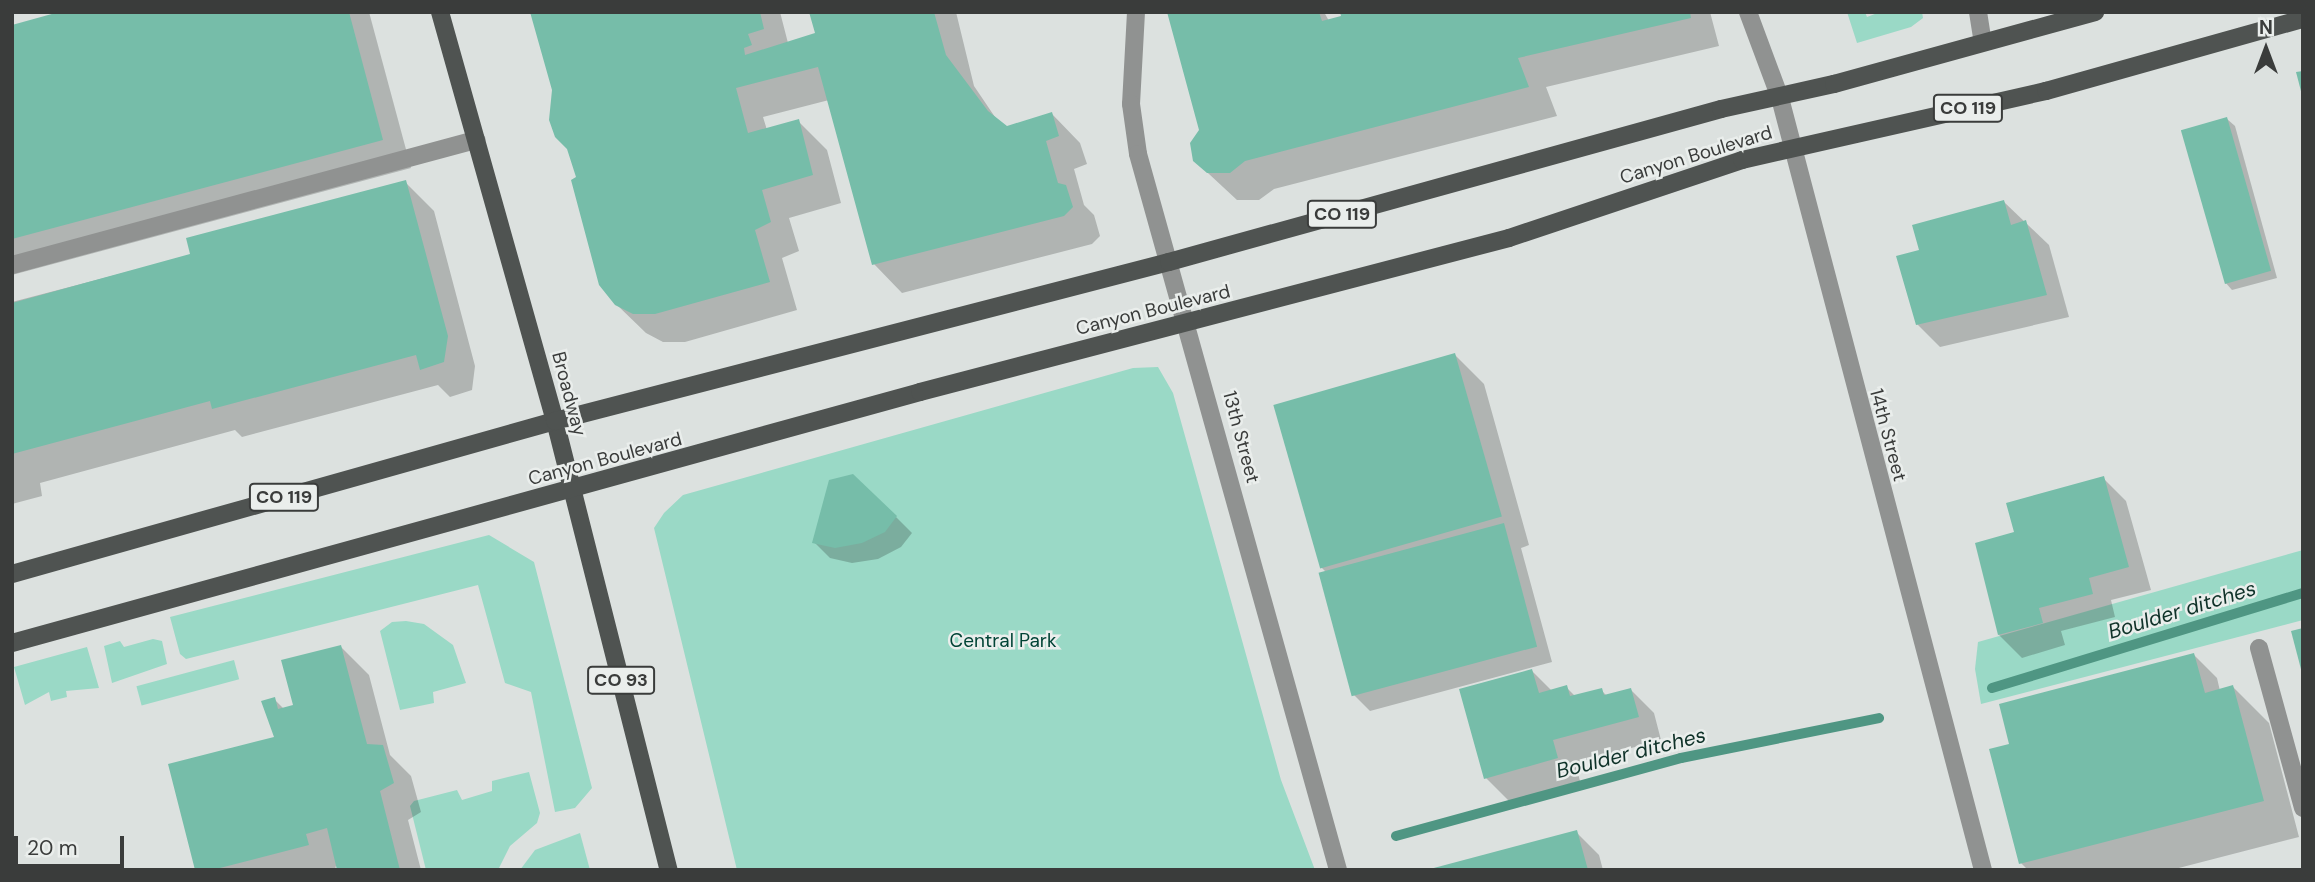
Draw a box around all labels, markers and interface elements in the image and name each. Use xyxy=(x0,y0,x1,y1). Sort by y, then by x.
north arrow xyxy=(2231,14,2301,84)
text: N xyxy=(2259,15,2273,40)
road number: CO 119 xyxy=(1931,94,2005,122)
street label: Canyon Boulevard xyxy=(1617,121,1775,189)
road number: CO 119 xyxy=(1305,200,1379,229)
street label: Canyon Boulevard xyxy=(1073,280,1233,340)
street label: Broadway xyxy=(547,349,591,439)
street label: 14th Street xyxy=(1865,386,1911,484)
street label: 13th Street xyxy=(1218,388,1264,486)
street label: Canyon Boulevard xyxy=(526,428,684,490)
road number: CO 119 xyxy=(247,482,321,512)
water label: Boulder ditches xyxy=(2105,576,2259,644)
park label: Central Park xyxy=(950,630,1056,652)
road number: CO 93 xyxy=(586,666,656,694)
water label: Boulder ditches xyxy=(1554,722,1708,784)
scale bar xyxy=(18,822,128,866)
text: 20 m xyxy=(27,834,78,862)

